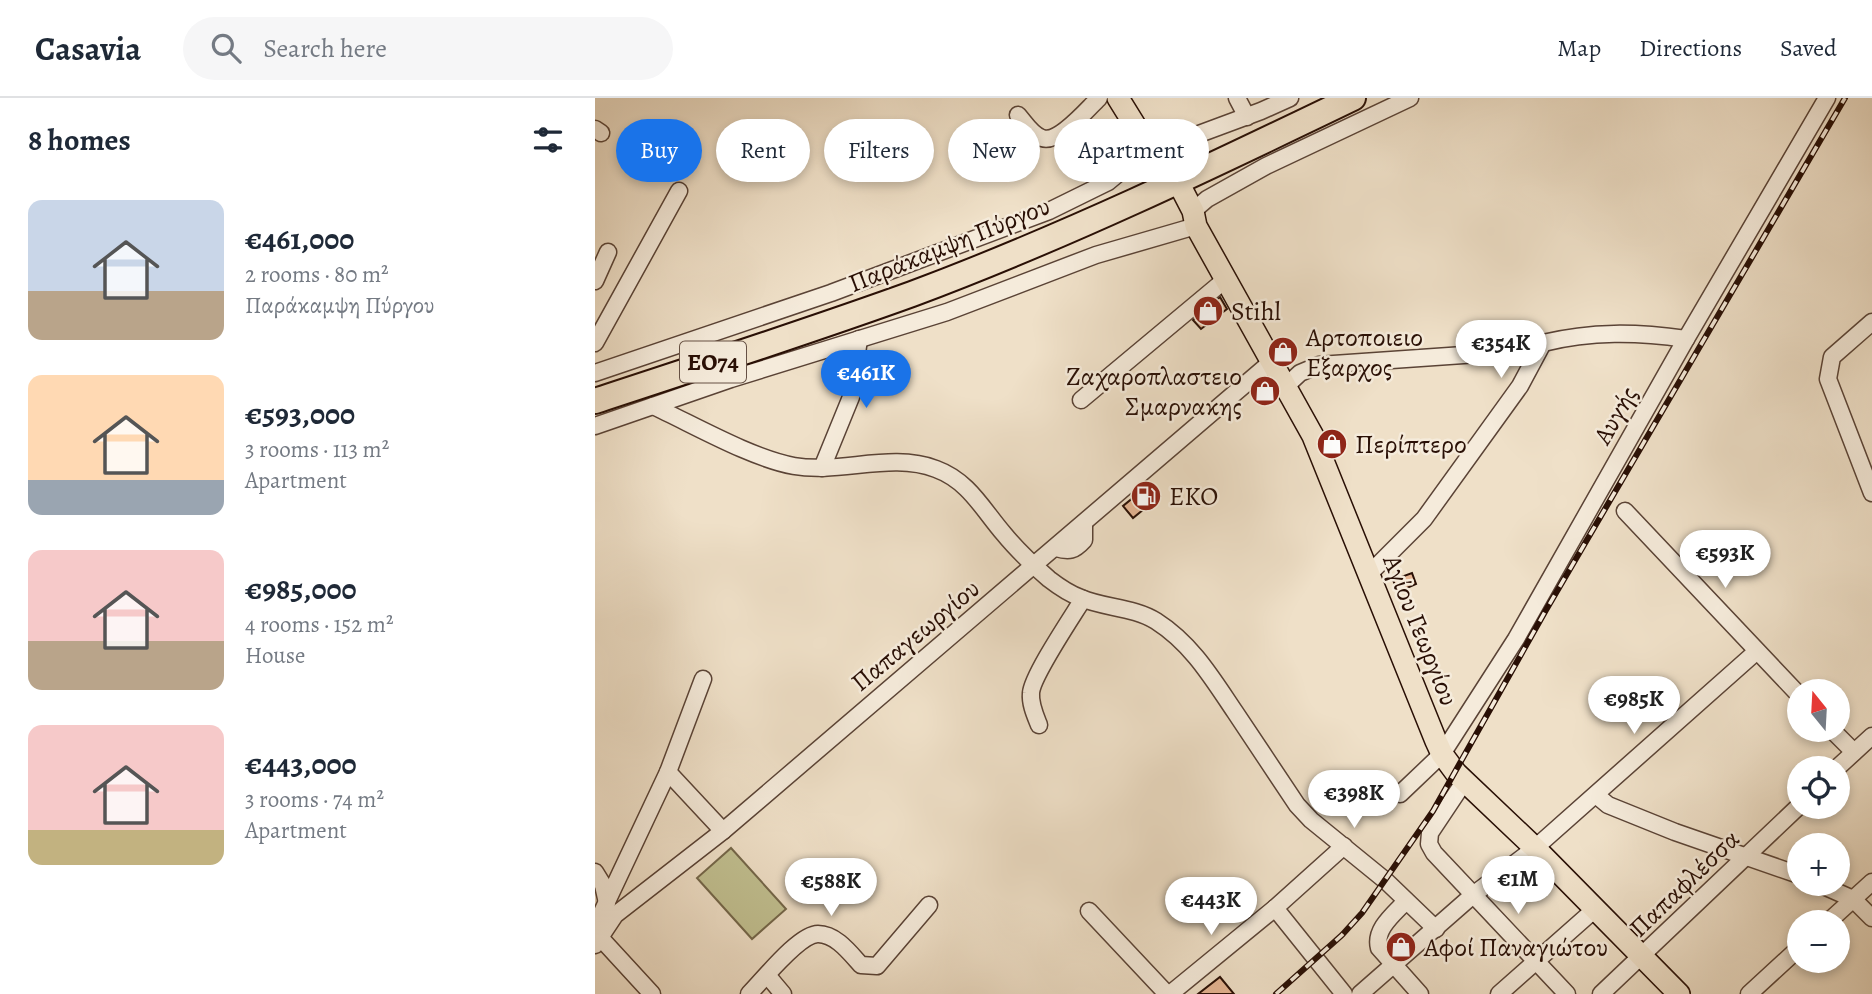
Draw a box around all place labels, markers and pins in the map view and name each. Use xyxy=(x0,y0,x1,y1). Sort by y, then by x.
shop icon: Stihl xyxy=(1191,294,1225,328)
place label: Stihl xyxy=(1231,294,1281,329)
place label: Αρτοποιειο Εξαρχος xyxy=(1305,320,1423,385)
pin: €354K xyxy=(1452,320,1550,380)
shop icon: Αρτοποιειο Εξαρχος xyxy=(1266,335,1300,369)
pin: €461K xyxy=(817,350,915,410)
place label: Ζαχαροπλαστειο Σμαρνακης xyxy=(1066,359,1242,424)
shop icon: Ζαχαροπλαστειο Σμαρνακης xyxy=(1248,374,1282,408)
shop icon: Περίπτερο xyxy=(1315,427,1349,461)
place label: Περίπτερο xyxy=(1355,427,1467,462)
fuel station icon: EKO xyxy=(1129,479,1163,513)
place label: EKO xyxy=(1169,479,1218,514)
pin: €593K xyxy=(1676,531,1774,590)
pin: €985K xyxy=(1585,676,1683,736)
pin: €398K xyxy=(1305,770,1403,830)
pin: €1M xyxy=(1484,856,1552,916)
pin: €588K xyxy=(782,858,880,918)
pin: €443K xyxy=(1162,878,1260,937)
shop icon: Αφοί Παναγιώτου xyxy=(1384,930,1418,964)
place label: Αφοί Παναγιώτου xyxy=(1423,930,1608,965)

